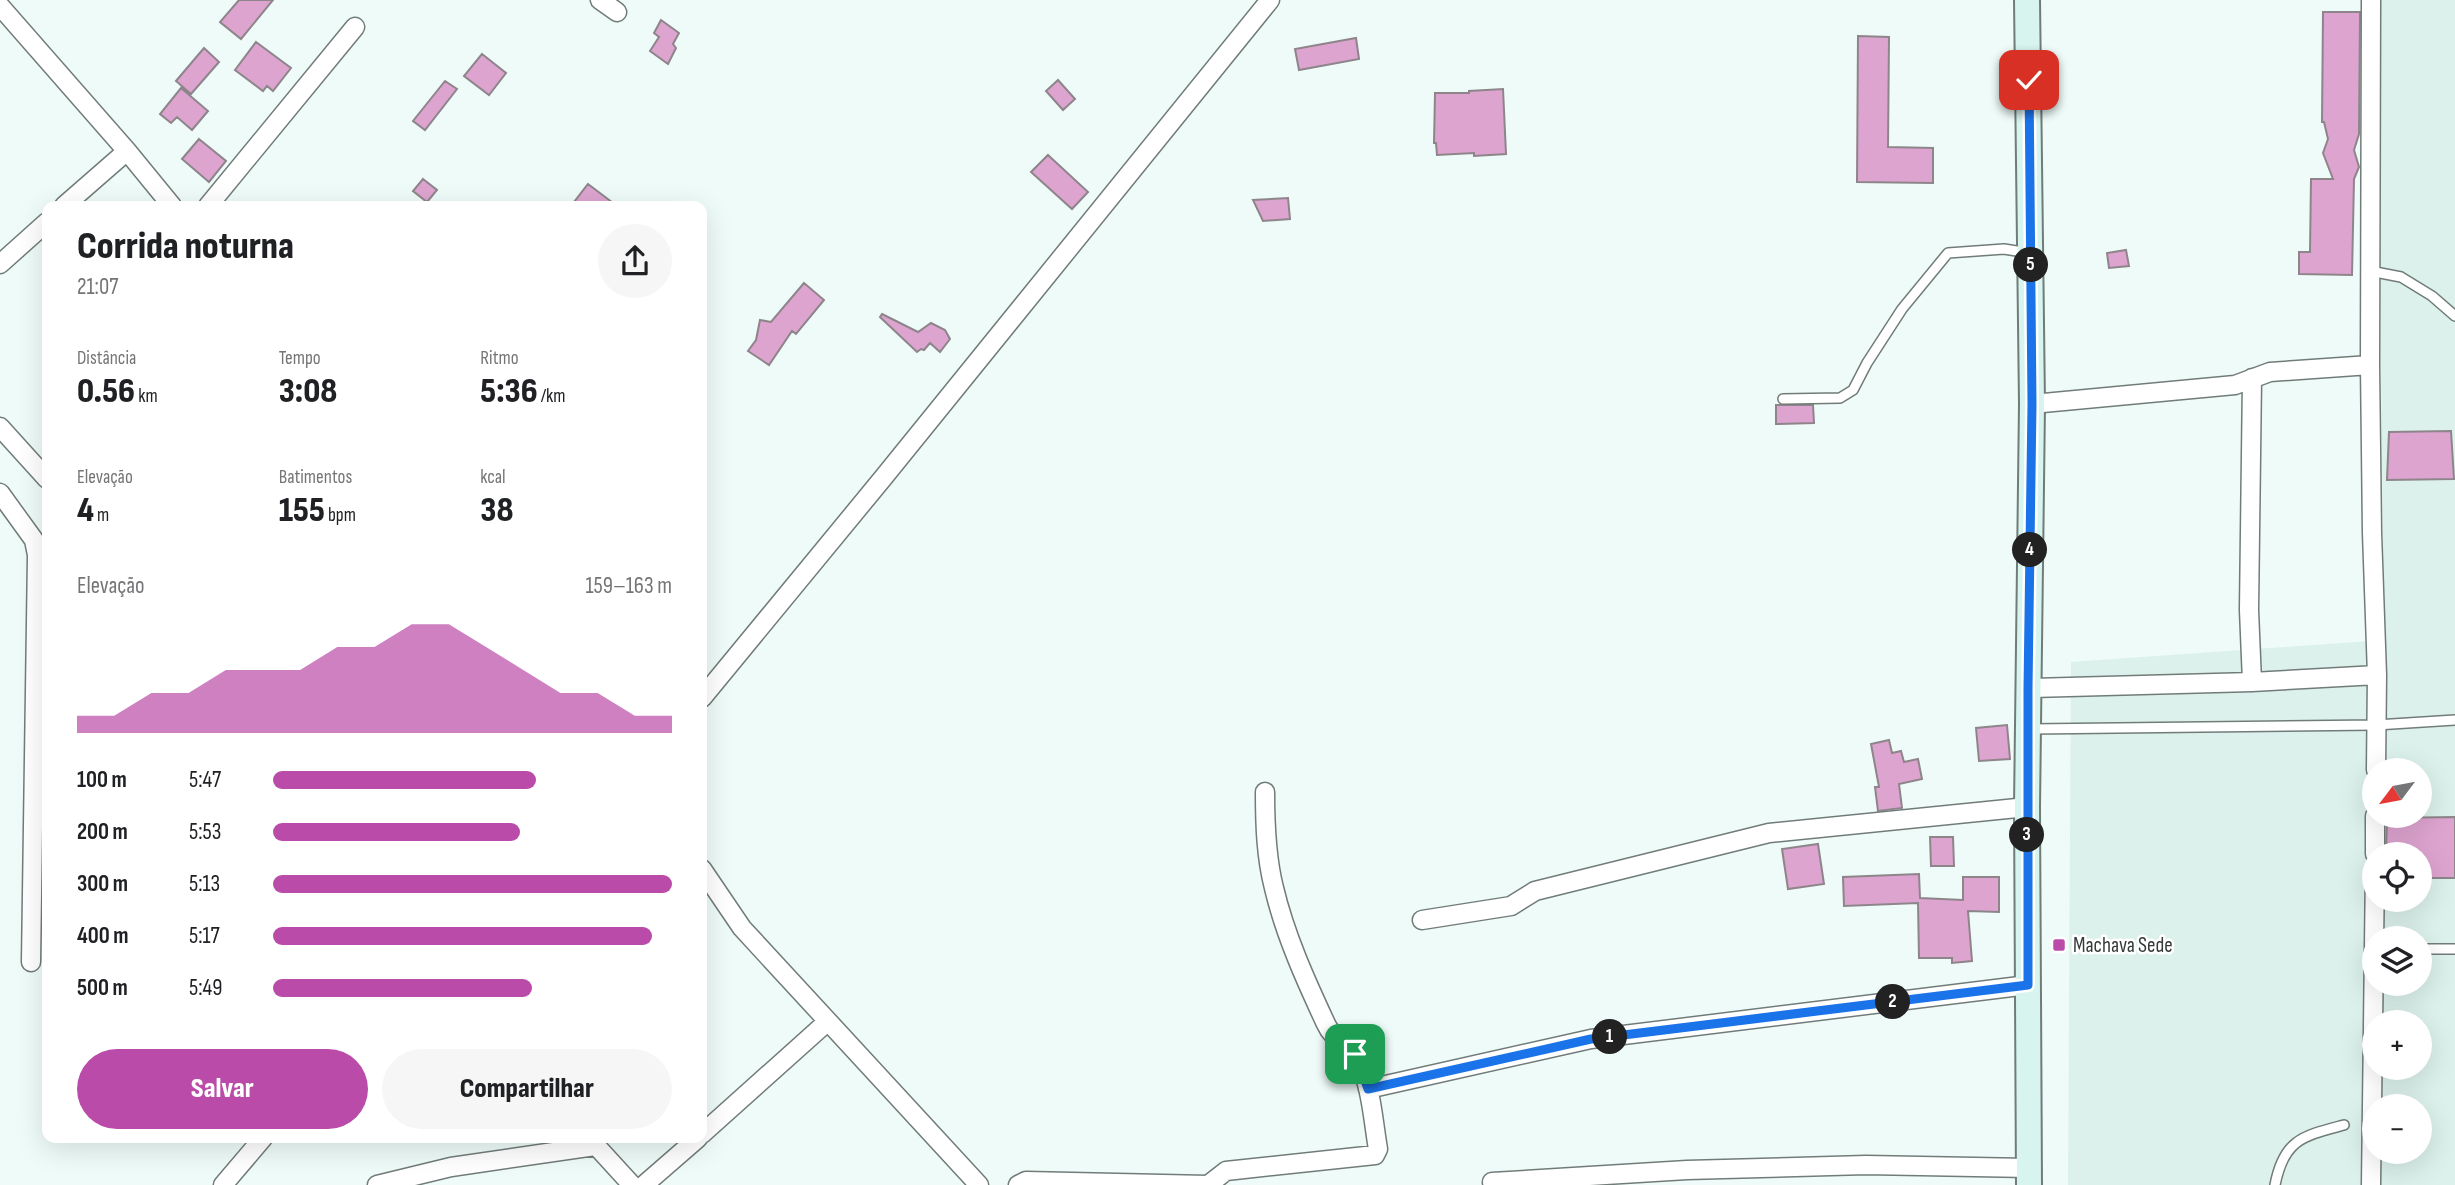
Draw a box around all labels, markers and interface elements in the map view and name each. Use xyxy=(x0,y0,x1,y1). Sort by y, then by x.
pin xyxy=(1999,50,2059,110)
icon: check xyxy=(2010,61,2048,99)
text: Corrida noturna xyxy=(77,224,294,269)
button: share xyxy=(598,224,672,298)
pin: 5 xyxy=(2014,247,2048,282)
text: 5 xyxy=(2026,253,2035,276)
text: 21:07 xyxy=(77,273,118,301)
text: Distância xyxy=(77,347,136,370)
text: Tempo xyxy=(279,347,321,370)
text: Ritmo xyxy=(480,347,519,370)
text: 0.56 xyxy=(77,370,135,413)
text: 3:08 xyxy=(279,370,337,413)
text: 5:36 xyxy=(480,370,538,413)
text: km xyxy=(135,385,158,408)
text: /km xyxy=(538,385,566,408)
text: Elevação xyxy=(77,466,133,489)
text: Batimentos xyxy=(279,466,352,489)
text: kcal xyxy=(480,466,505,489)
text: 4 xyxy=(77,489,94,532)
text: 155 xyxy=(279,489,325,532)
text: 38 xyxy=(480,489,514,532)
text: m xyxy=(94,504,109,527)
text: bpm xyxy=(325,504,356,527)
pin: 4 xyxy=(2012,532,2048,568)
text: 4 xyxy=(2025,538,2034,561)
text: Elevação xyxy=(77,572,145,600)
text: 159–163 m xyxy=(586,572,672,600)
north arrow xyxy=(2362,758,2432,828)
map controls xyxy=(2362,758,2432,1164)
text: 100 m xyxy=(77,766,127,794)
text: 5:47 xyxy=(189,766,221,794)
text: 200 m xyxy=(77,818,128,846)
text: 5:53 xyxy=(189,818,221,846)
pin: 3 xyxy=(2010,818,2044,852)
text: 3 xyxy=(2022,823,2031,846)
button: locate xyxy=(2362,842,2432,912)
text: 300 m xyxy=(77,870,128,898)
text: 5:13 xyxy=(189,870,220,898)
text: 400 m xyxy=(77,922,128,950)
text: 5:17 xyxy=(189,922,220,950)
button: layers xyxy=(2362,926,2432,996)
place label: Machava Sede xyxy=(2073,933,2173,958)
marker: Machava Sede xyxy=(2051,937,2067,953)
text: 500 m xyxy=(77,974,128,1002)
text: 5:49 xyxy=(189,974,222,1002)
pin: 2 xyxy=(1876,984,1910,1020)
text: 2 xyxy=(1888,990,1897,1013)
button: + xyxy=(2362,1010,2432,1080)
pin: 1 xyxy=(1592,1020,1628,1054)
pin xyxy=(1325,1024,1385,1084)
text: 1 xyxy=(1606,1025,1613,1048)
icon: arrive xyxy=(1336,1035,1374,1073)
button: Salvar xyxy=(77,1049,368,1129)
button: Compartilhar xyxy=(382,1049,672,1129)
button: − xyxy=(2362,1094,2432,1164)

